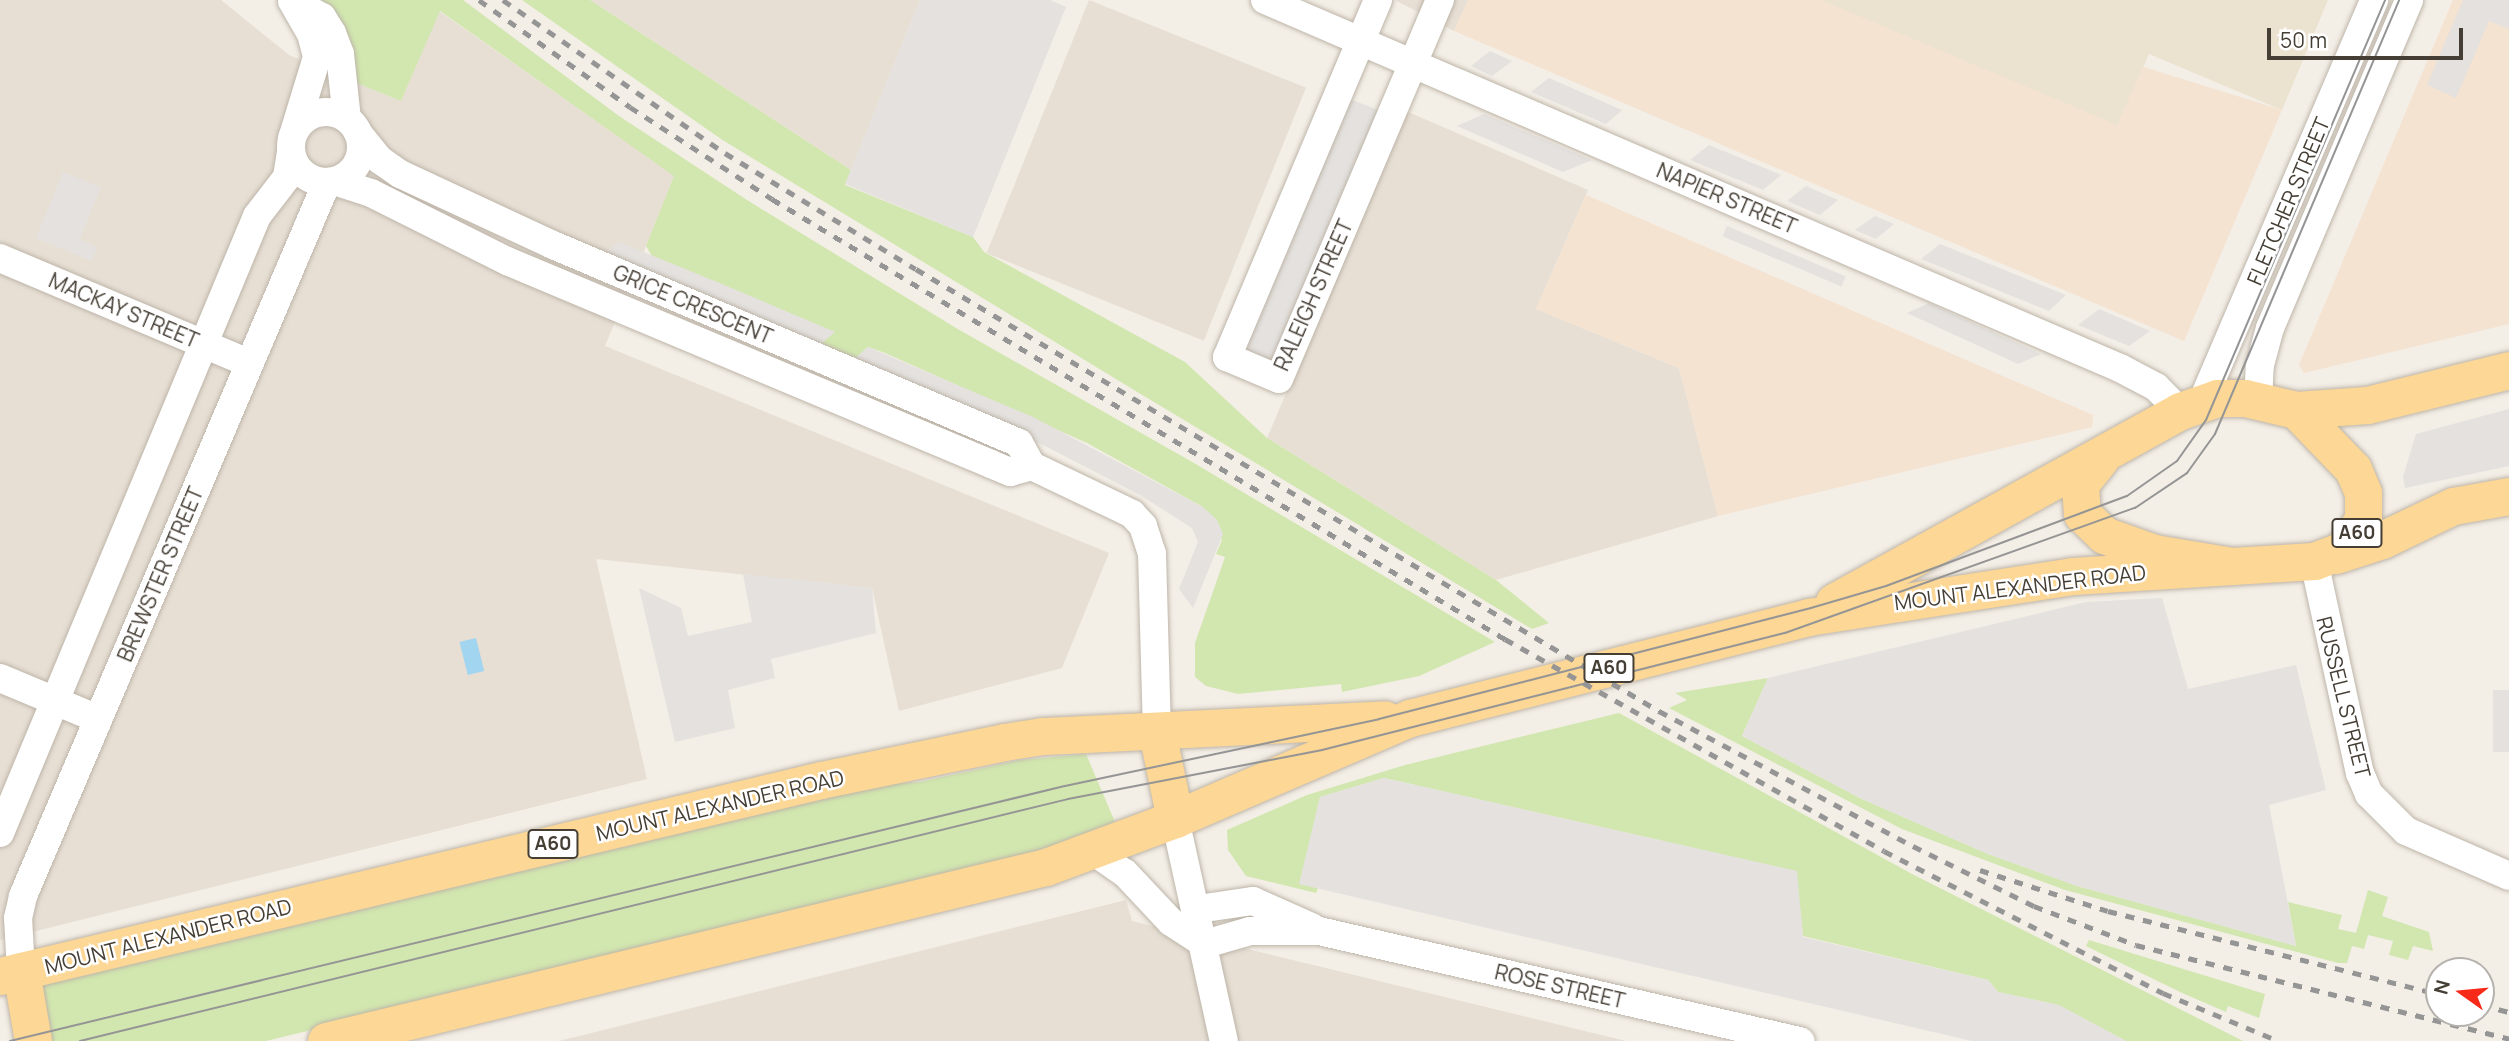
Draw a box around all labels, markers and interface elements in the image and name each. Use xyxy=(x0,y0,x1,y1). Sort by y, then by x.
scale bar xyxy=(2271,14,2467,58)
text: 50 m xyxy=(2280,26,2327,54)
street label: FLETCHER STREET xyxy=(2241,113,2335,289)
street label: NAPIER STREET xyxy=(1653,157,1801,239)
street label: RALEIGH STREET xyxy=(1268,216,1358,374)
street label: GRICE CRESCENT xyxy=(610,259,776,349)
street label: MACKAY STREET xyxy=(45,267,203,353)
street label: BREWSTER STREET xyxy=(112,483,208,665)
road number: A60 xyxy=(2331,518,2383,548)
street label: MOUNT ALEXANDER ROAD xyxy=(1892,559,2148,615)
street label: RUSSELL STREET xyxy=(2312,613,2376,781)
road number: A60 xyxy=(1583,652,1635,684)
street label: MOUNT ALEXANDER ROAD xyxy=(593,764,847,846)
road number: A60 xyxy=(527,828,579,860)
street label: MOUNT ALEXANDER ROAD xyxy=(42,893,294,979)
north arrow xyxy=(2425,957,2495,1027)
street label: ROSE STREET xyxy=(1493,959,1627,1013)
text: N xyxy=(2427,977,2456,997)

